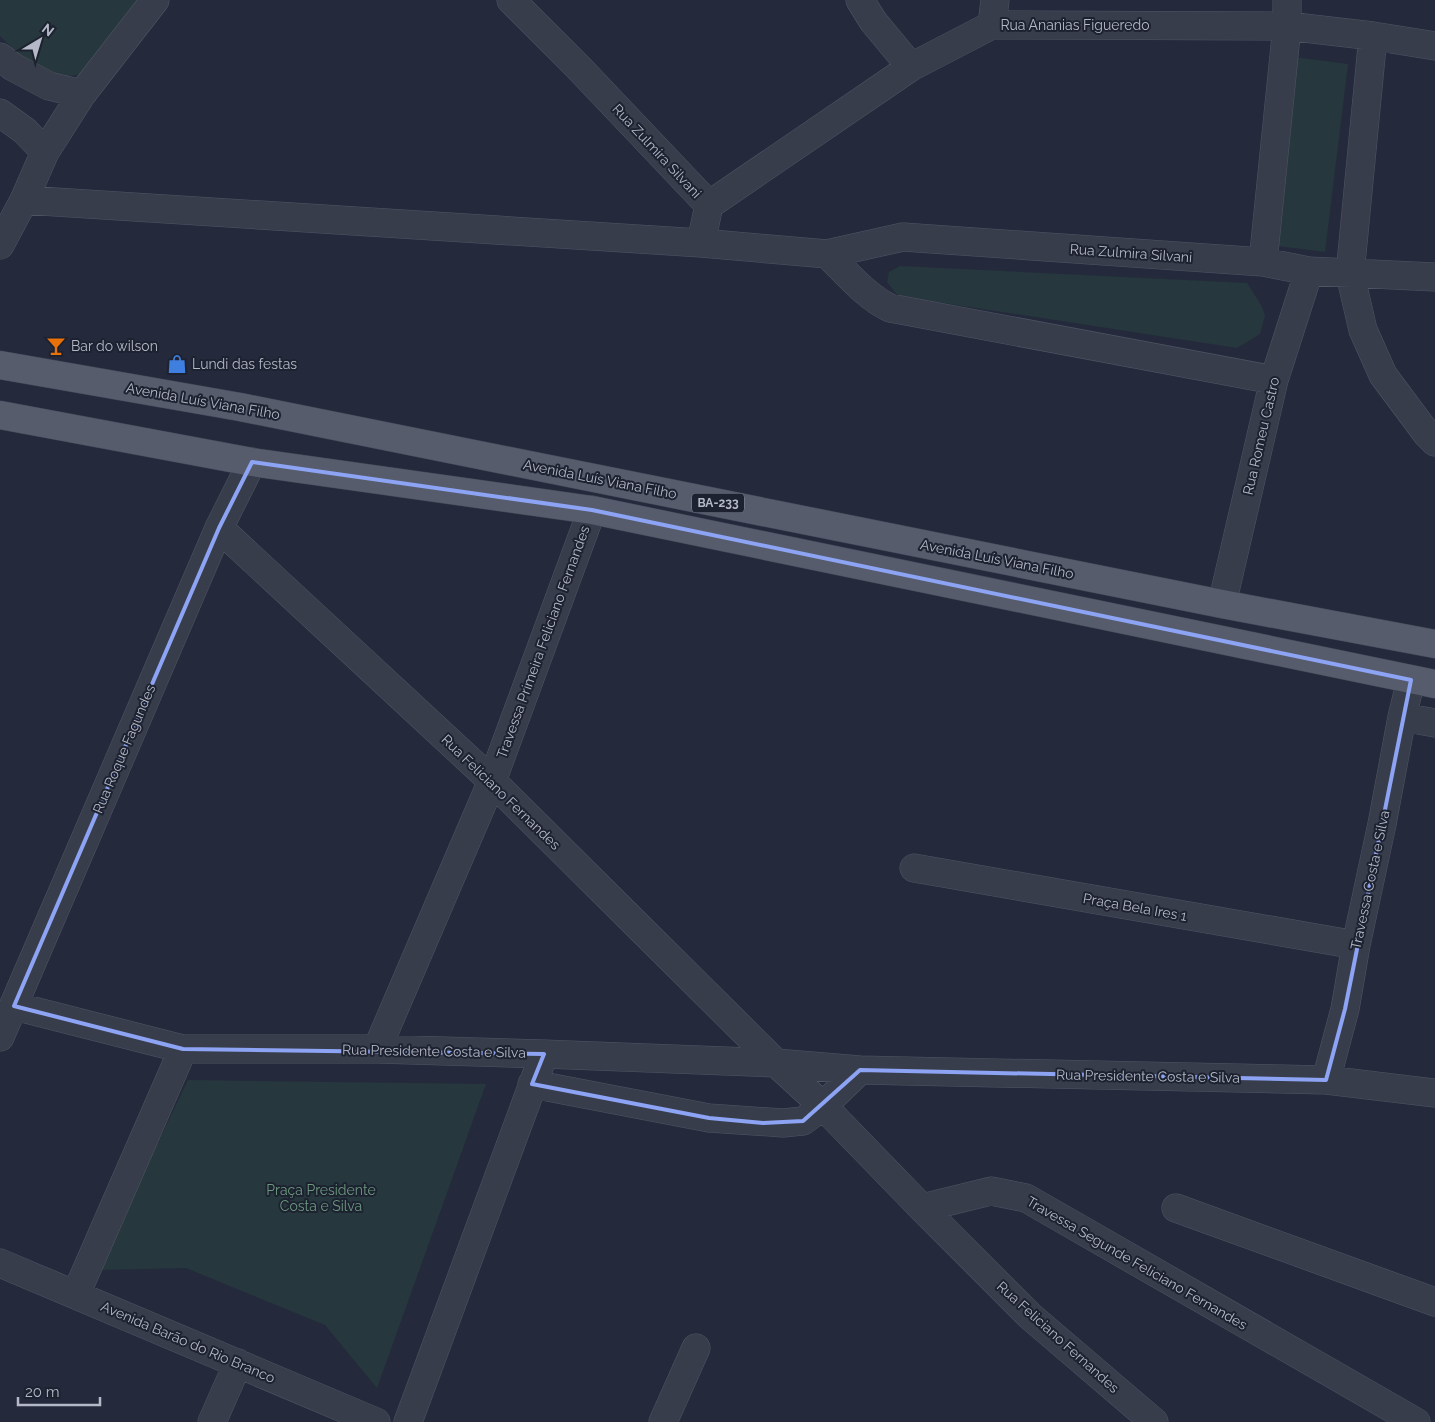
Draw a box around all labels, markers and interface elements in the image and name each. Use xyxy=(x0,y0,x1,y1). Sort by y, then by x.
north arrow xyxy=(15,15,65,65)
street label: Rua Ananias Figueredo xyxy=(1001,17,1149,33)
text: N xyxy=(39,20,57,39)
street label: Rua Zulmira Silvani xyxy=(609,101,705,201)
street label: Rua Zulmira Silvani xyxy=(1069,241,1193,265)
bar icon: Bar do wilson xyxy=(45,335,67,357)
place label: Bar do wilson xyxy=(71,338,158,354)
shop icon: Lundi das festas xyxy=(166,353,188,375)
place label: Lundi das festas xyxy=(192,356,297,372)
street label: Rua Romeu Castro xyxy=(1240,376,1282,496)
street label: Avenida Luís Viana Filho xyxy=(125,380,281,422)
street label: Avenida Luís Viana Filho xyxy=(522,456,678,502)
road number: BA-233 xyxy=(692,493,744,512)
street label: Travessa Primeira Feliciano Fernandes xyxy=(493,523,593,761)
street label: Avenida Luís Viana Filho xyxy=(919,536,1075,582)
street label: Rua Roque Fagundes xyxy=(90,682,158,816)
street label: Rua Feliciano Fernandes xyxy=(438,731,564,853)
street label: Travessa Costa e Silva xyxy=(1347,809,1393,951)
street label: Praça Bela Ires 1 xyxy=(1082,890,1188,924)
street label: Rua Presidente Costa e Silva xyxy=(342,1041,526,1061)
street label: Rua Presidente Costa e Silva xyxy=(1056,1066,1240,1086)
park label: Praça Presidente Costa e Silva xyxy=(266,1182,376,1214)
street label: Travessa Segunde Feliciano Fernandes xyxy=(1024,1193,1250,1333)
street label: Rua Feliciano Fernandes xyxy=(994,1278,1122,1396)
street label: Avenida Barão do Rio Branco xyxy=(99,1298,277,1386)
scale bar xyxy=(18,1374,100,1406)
text: 20 m xyxy=(25,1383,60,1401)

